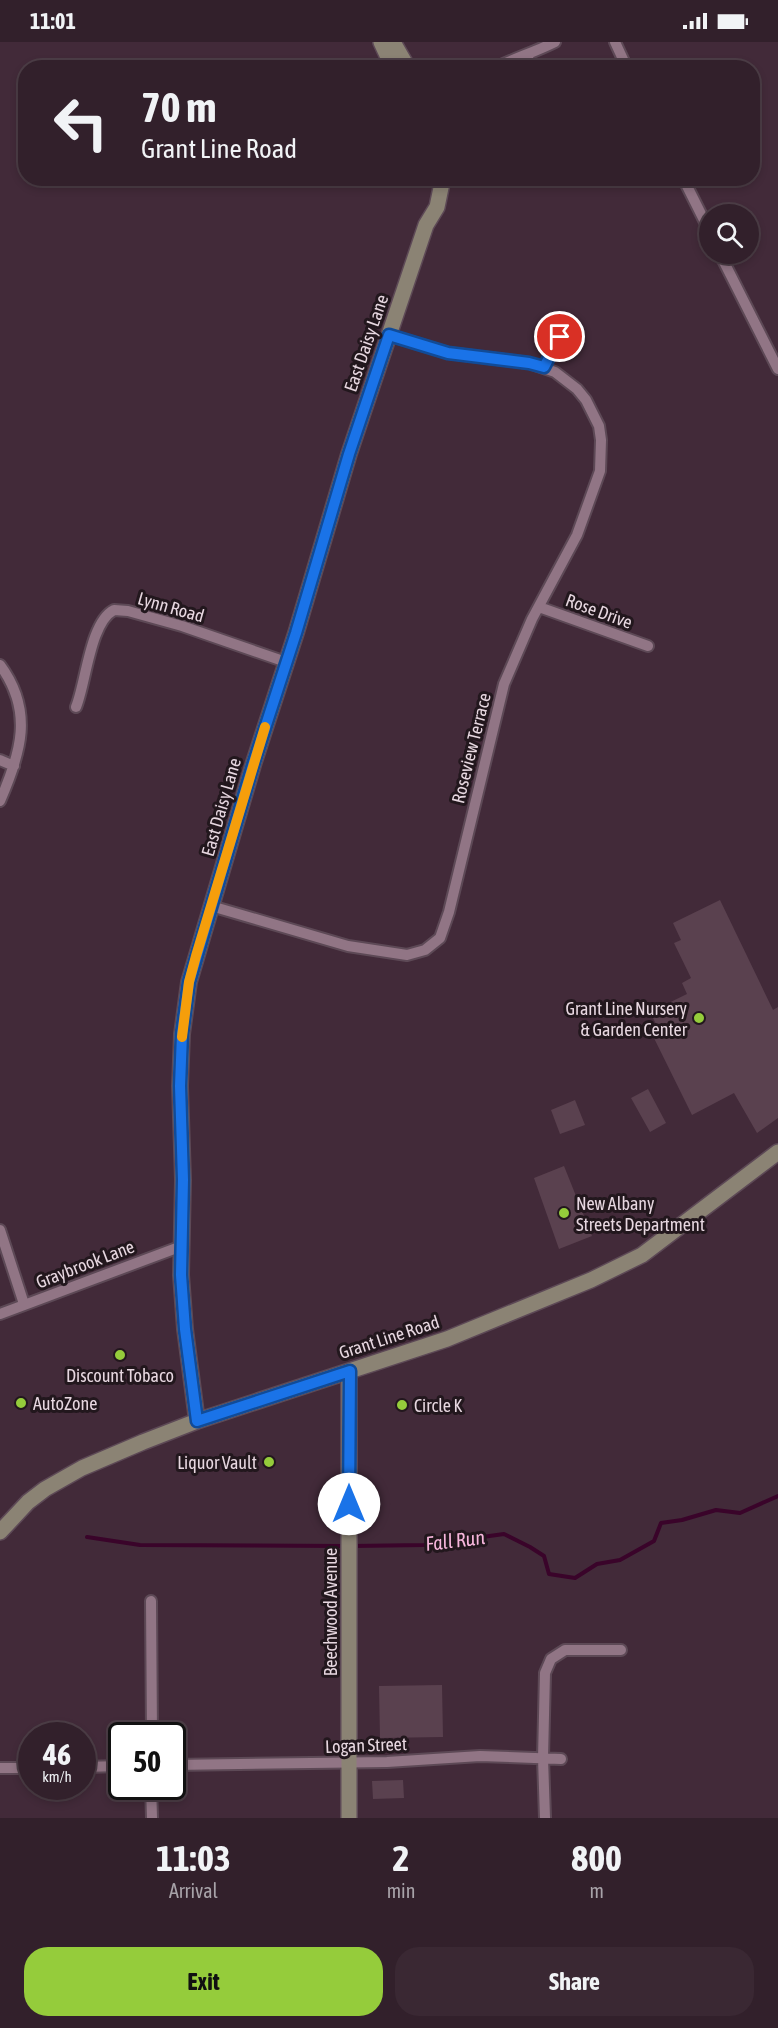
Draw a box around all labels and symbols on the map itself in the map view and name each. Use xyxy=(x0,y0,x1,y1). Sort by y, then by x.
street label: East Daisy Lane xyxy=(340,292,392,394)
pin xyxy=(534,311,585,362)
street label: Lynn Road xyxy=(135,588,207,626)
street label: Rose Drive xyxy=(563,589,635,633)
street label: Roseview Terrace xyxy=(447,691,495,805)
street label: East Daisy Lane xyxy=(197,756,245,858)
place label: Grant Line Nursery & Garden Center xyxy=(565,998,688,1040)
marker: Grant Line Nursery & Garden Center xyxy=(692,1011,706,1025)
place label: New Albany Streets Department xyxy=(576,1193,705,1235)
marker: New Albany Streets Department xyxy=(557,1206,571,1220)
street label: Graybrook Lane xyxy=(33,1236,137,1292)
street label: Grant Line Road xyxy=(336,1311,442,1363)
marker: Discount Tobaco xyxy=(113,1348,127,1362)
place label: Discount Tobaco xyxy=(66,1365,174,1386)
place label: AutoZone xyxy=(33,1393,97,1414)
place label: Circle K xyxy=(414,1395,462,1416)
marker: AutoZone xyxy=(14,1396,28,1410)
marker: Circle K xyxy=(395,1398,409,1412)
place label: Liquor Vault xyxy=(177,1452,257,1473)
marker: Liquor Vault xyxy=(262,1455,276,1469)
position arrow xyxy=(317,1472,381,1536)
water label: Fall Run xyxy=(424,1525,486,1555)
street label: Beechwood Avenue xyxy=(320,1548,341,1676)
speed limit sign: 50 xyxy=(108,1722,186,1800)
street label: Logan Street xyxy=(325,1733,407,1757)

